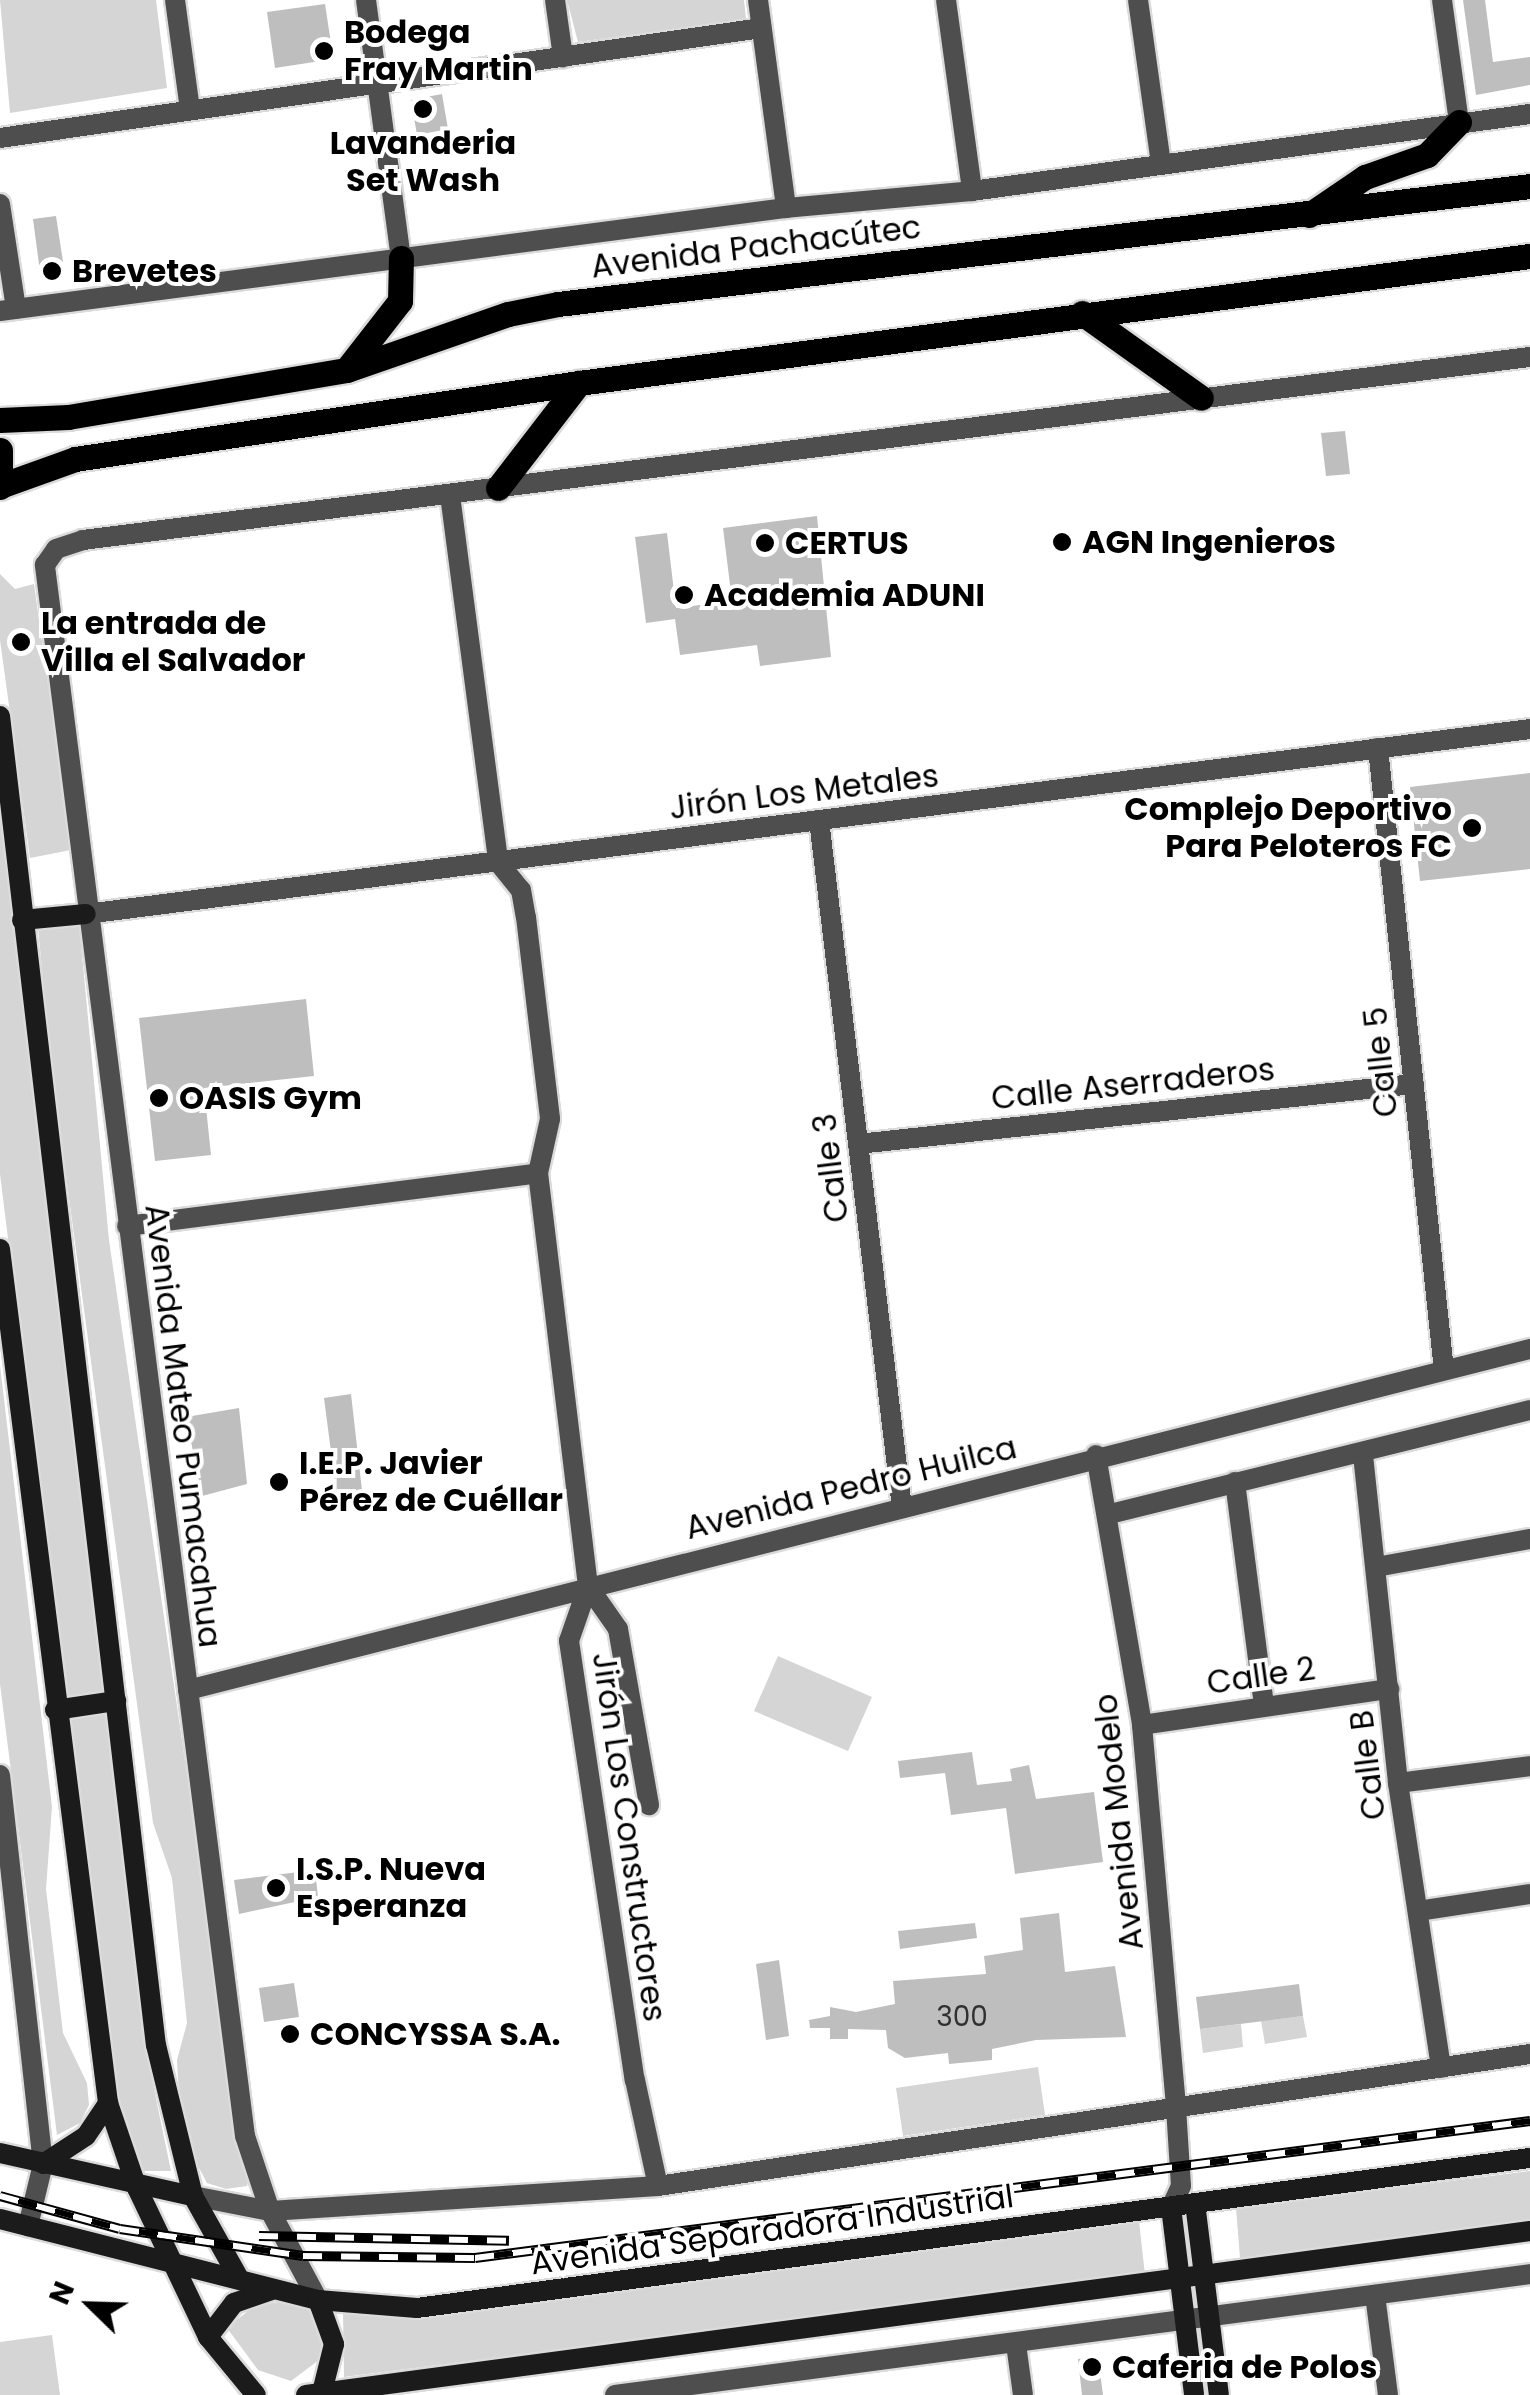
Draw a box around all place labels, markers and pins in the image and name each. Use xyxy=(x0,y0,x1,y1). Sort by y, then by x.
place label: Bodega Fray Martin xyxy=(344,14,533,89)
marker: Bodega Fray Martin xyxy=(313,40,335,62)
marker: Lavanderia Set Wash xyxy=(412,98,434,120)
place label: Lavanderia Set Wash xyxy=(330,125,516,200)
place label: Brevetes xyxy=(72,252,217,290)
marker: Brevetes xyxy=(41,260,63,282)
place label: AGN Ingenieros xyxy=(1082,523,1336,561)
place label: CERTUS xyxy=(785,524,909,562)
marker: AGN Ingenieros xyxy=(1051,531,1073,553)
marker: CERTUS xyxy=(754,532,776,554)
place label: Academia ADUNI xyxy=(704,576,985,614)
marker: Academia ADUNI xyxy=(673,584,695,606)
place label: La entrada de Villa el Salvador xyxy=(41,605,306,680)
marker: La entrada de Villa el Salvador xyxy=(10,631,32,653)
place label: Complejo Deportivo Para Peloteros FC xyxy=(1124,791,1452,866)
marker: Complejo Deportivo Para Peloteros FC xyxy=(1461,817,1483,839)
place label: OASIS Gym xyxy=(179,1079,362,1117)
marker: OASIS Gym xyxy=(148,1087,170,1109)
place label: I.E.P. Javier Pérez de Cuéllar xyxy=(299,1445,563,1520)
marker: I.E.P. Javier Pérez de Cuéllar xyxy=(268,1471,290,1493)
place label: I.S.P. Nueva Esperanza xyxy=(296,1851,486,1926)
marker: I.S.P. Nueva Esperanza xyxy=(265,1877,287,1899)
place label: CONCYSSA S.A. xyxy=(310,2015,560,2053)
marker: CONCYSSA S.A. xyxy=(279,2023,301,2045)
place label: Caferia de Polos xyxy=(1112,2348,1377,2386)
marker: Caferia de Polos xyxy=(1081,2356,1103,2378)

